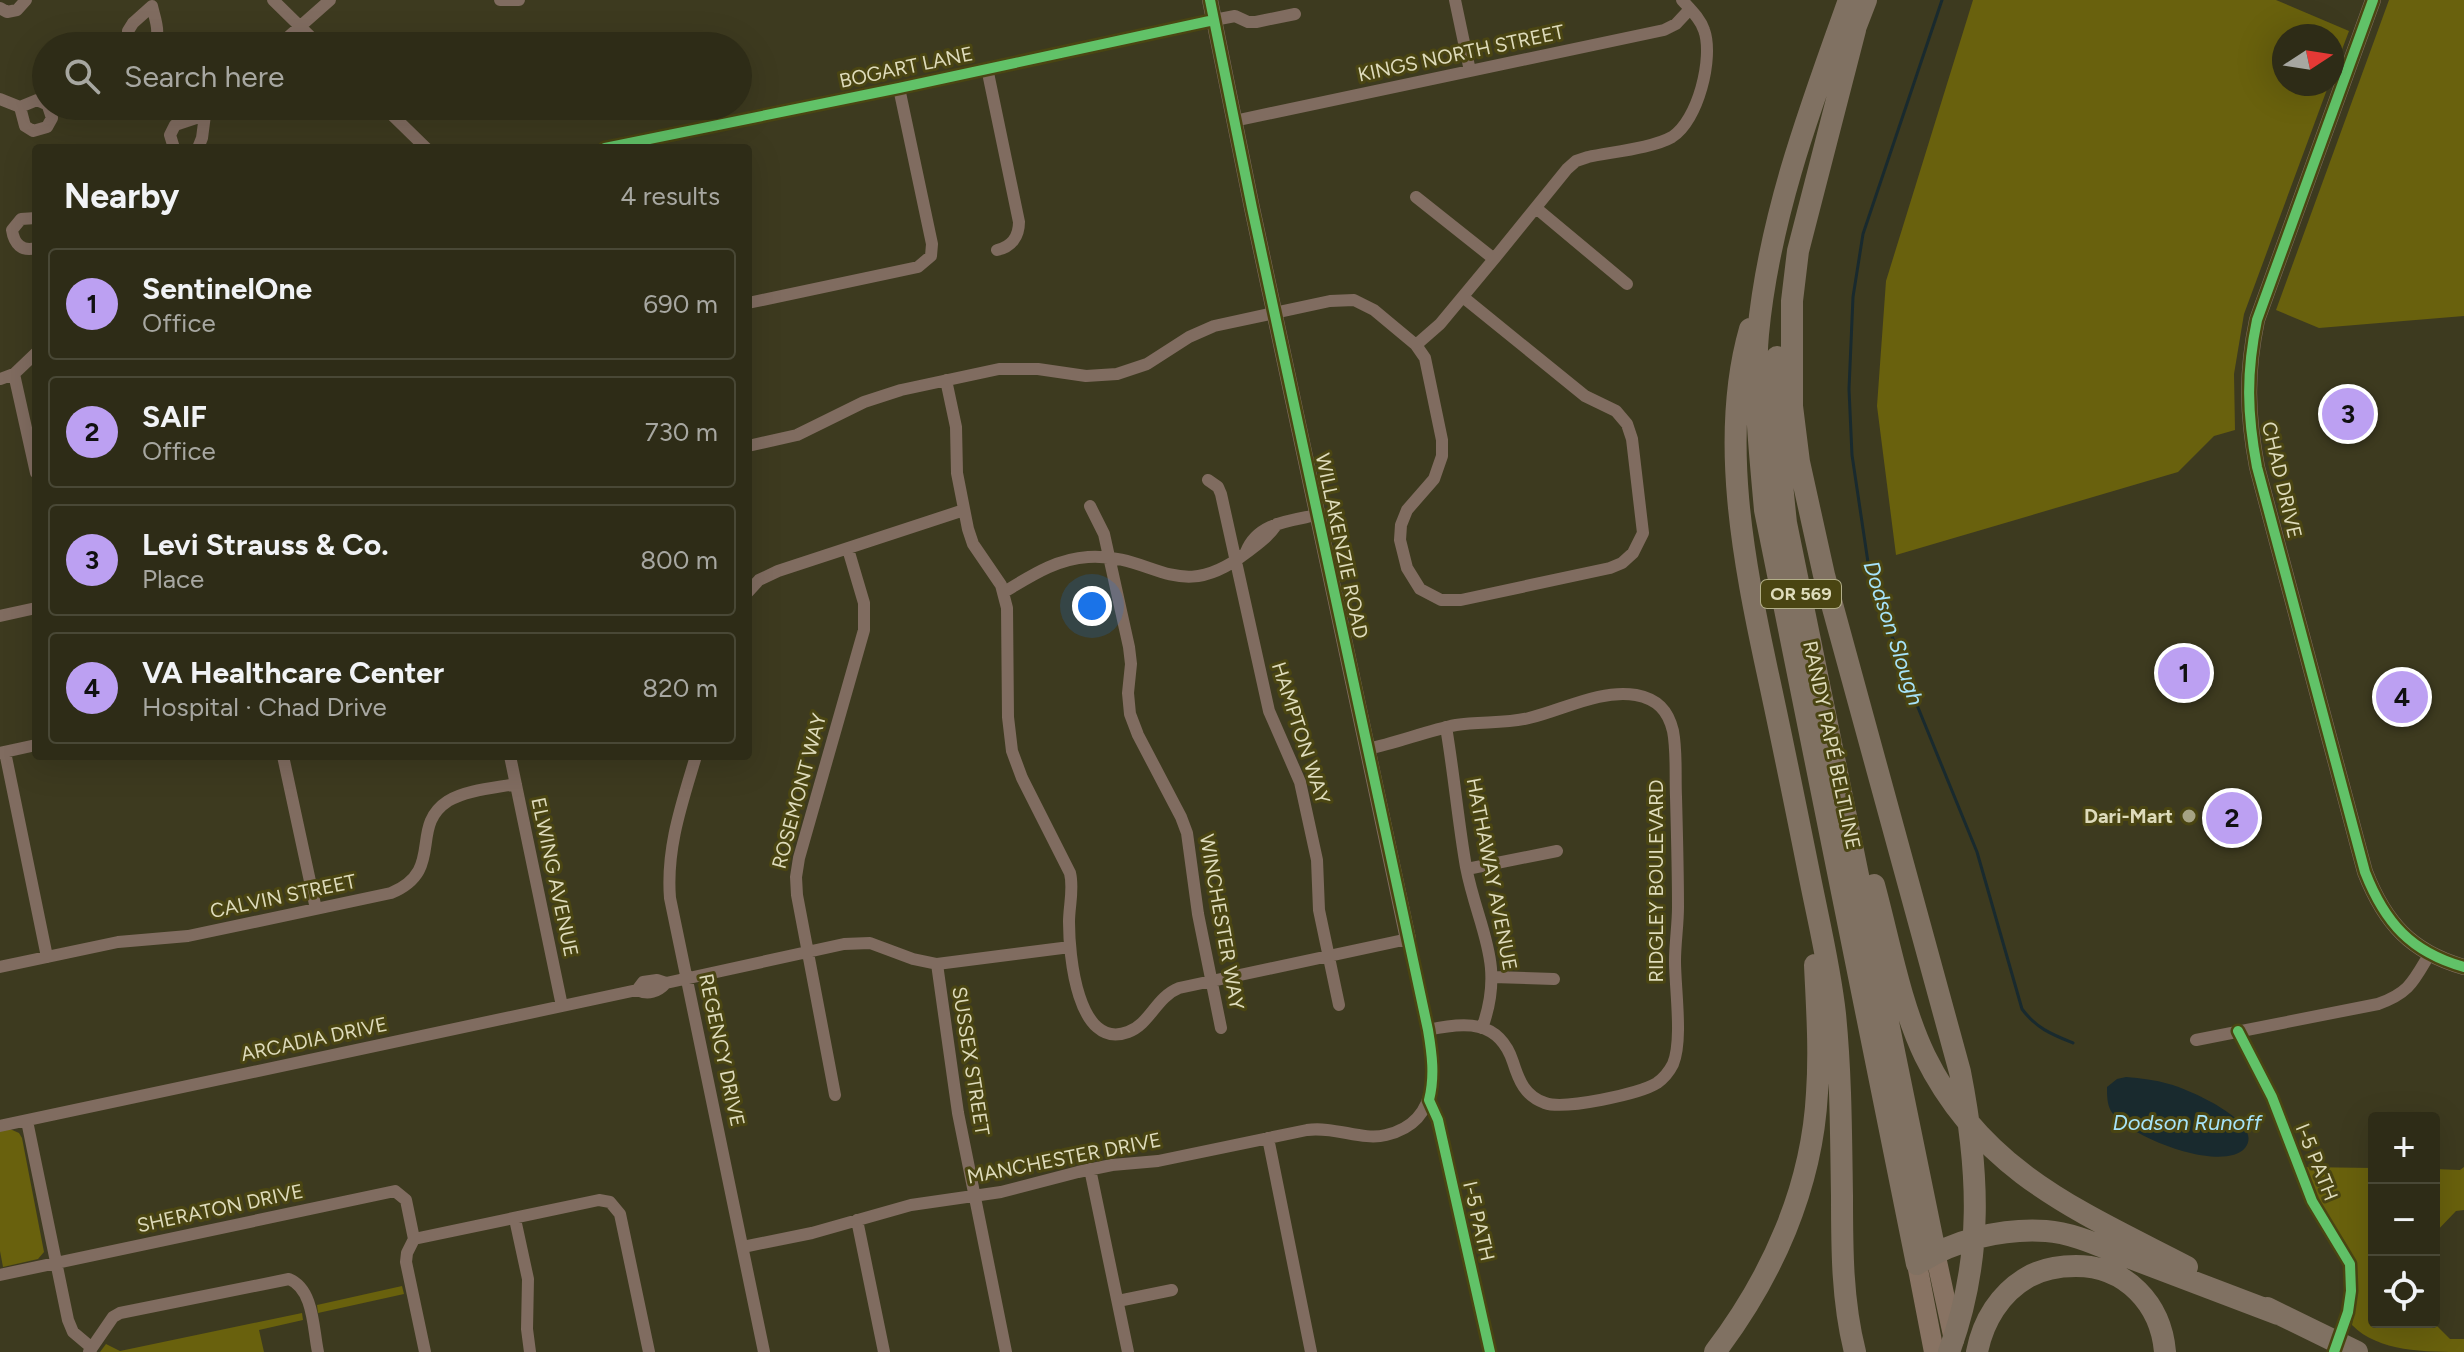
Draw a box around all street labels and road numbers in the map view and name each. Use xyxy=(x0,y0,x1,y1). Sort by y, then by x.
street label: KINGS NORTH STREET xyxy=(1356,19,1566,87)
street label: BOGART LANE xyxy=(837,41,975,93)
street label: CHAD DRIVE xyxy=(2257,419,2307,541)
street label: WILLAKENZIE ROAD xyxy=(1311,451,1373,641)
road number: OR 569 xyxy=(1761,580,1841,608)
street label: RANDY PAPÉ BELTLINE xyxy=(1798,638,1866,852)
street label: HAMPTON WAY xyxy=(1267,659,1335,807)
street label: ROSEMONT WAY xyxy=(767,711,831,871)
street label: HATHAWAY AVENUE xyxy=(1462,776,1522,972)
street label: RIDGLEY BOULEVARD xyxy=(1644,779,1668,983)
street label: ELWING AVENUE xyxy=(526,795,584,959)
street label: WINCHESTER WAY xyxy=(1195,832,1249,1012)
street label: CALVIN STREET xyxy=(208,869,358,923)
street label: REGENCY DRIVE xyxy=(694,971,750,1129)
street label: SUSSEX STREET xyxy=(947,985,995,1137)
street label: ARCADIA DRIVE xyxy=(239,1012,389,1066)
street label: I-5 PATH xyxy=(2291,1120,2343,1204)
street label: MANCHESTER DRIVE xyxy=(965,1127,1163,1189)
street label: SHERATON DRIVE xyxy=(135,1179,305,1237)
street label: I-5 PATH xyxy=(1458,1179,1500,1263)

